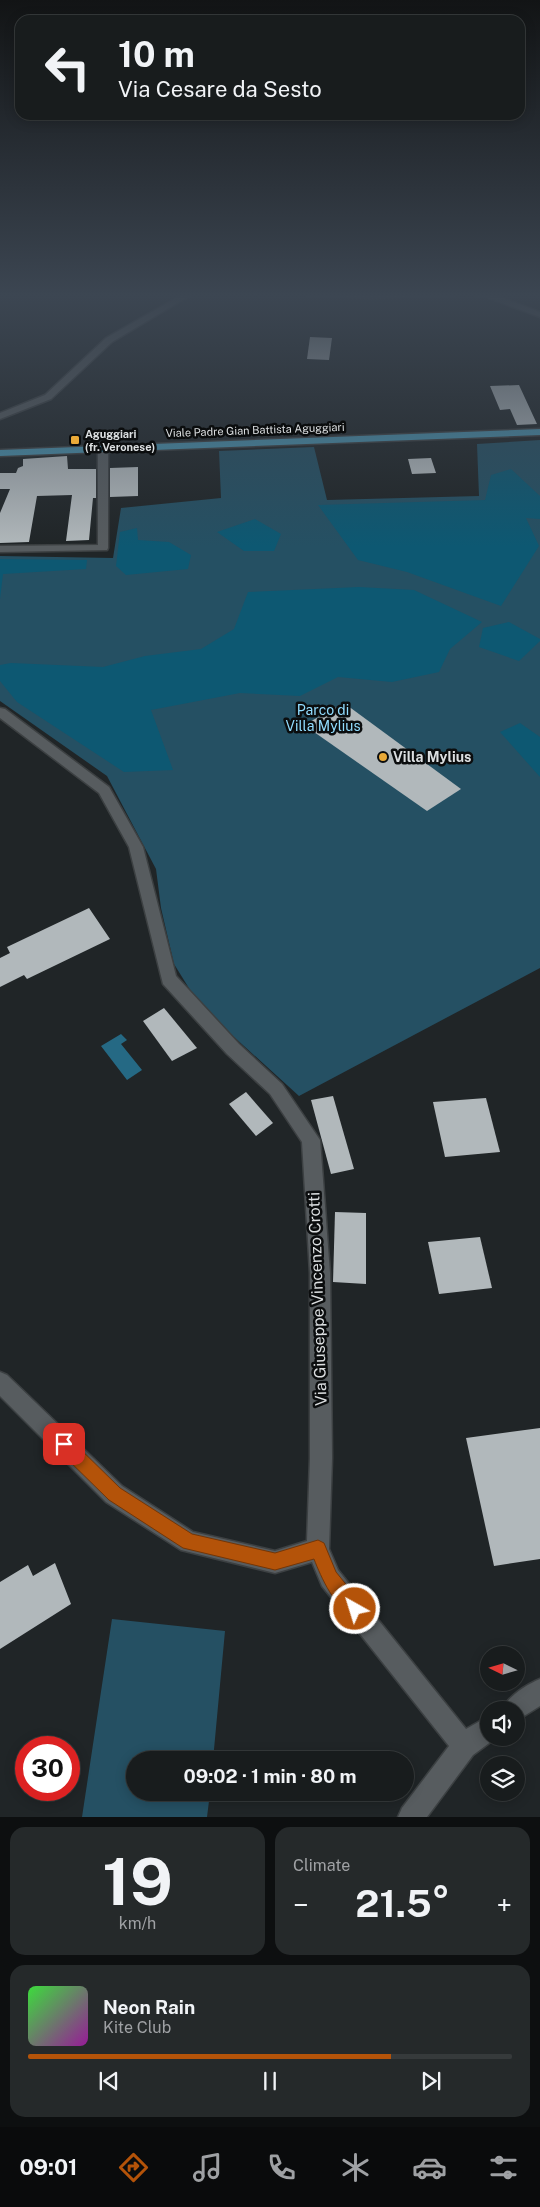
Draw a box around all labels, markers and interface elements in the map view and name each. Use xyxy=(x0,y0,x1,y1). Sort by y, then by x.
text: 10 m xyxy=(118,34,195,75)
icon: left xyxy=(35,35,100,100)
text: Via Cesare da Sesto xyxy=(118,76,322,102)
street label: Viale Padre Gian Battista Aguggiari xyxy=(165,421,345,439)
place label: Aguggiari (fr. Veronese) xyxy=(85,428,155,453)
marker: Aguggiari (fr. Veronese) xyxy=(69,434,81,446)
park label: Parco di Villa Mylius xyxy=(285,702,361,734)
place label: Villa Mylius xyxy=(393,749,471,765)
marker: Villa Mylius xyxy=(377,751,389,763)
street label: Via Giuseppe Vincenzo Crotti xyxy=(304,1192,331,1406)
pin xyxy=(43,1423,85,1465)
icon: arrive xyxy=(50,1430,78,1458)
position arrow xyxy=(328,1582,380,1634)
north arrow xyxy=(480,1646,525,1691)
map controls xyxy=(480,1646,525,1801)
button: sound xyxy=(480,1701,525,1746)
speed limit sign: 30 xyxy=(15,1736,80,1801)
button: layers xyxy=(480,1756,525,1801)
text: 09:02 · 1 min · 80 m xyxy=(183,1765,357,1787)
text: 19 xyxy=(102,1843,173,1920)
text: Climate xyxy=(293,1856,350,1875)
text: 21.5° xyxy=(355,1881,450,1926)
text: − xyxy=(293,1888,309,1921)
text: + xyxy=(496,1888,512,1921)
text: km/h xyxy=(119,1914,156,1933)
text: Neon Rain xyxy=(103,1996,195,2018)
text: Kite Club xyxy=(103,2018,171,2037)
icon: previous xyxy=(95,2067,123,2095)
icon: pause xyxy=(256,2067,284,2095)
icon: next xyxy=(417,2067,445,2095)
icon: directions xyxy=(116,2150,151,2185)
icon: music xyxy=(190,2150,225,2185)
icon: phone xyxy=(264,2150,299,2185)
icon: climate xyxy=(338,2150,373,2185)
icon: car xyxy=(412,2150,447,2185)
icon: filters xyxy=(486,2150,521,2185)
text: 09:01 xyxy=(19,2154,78,2180)

